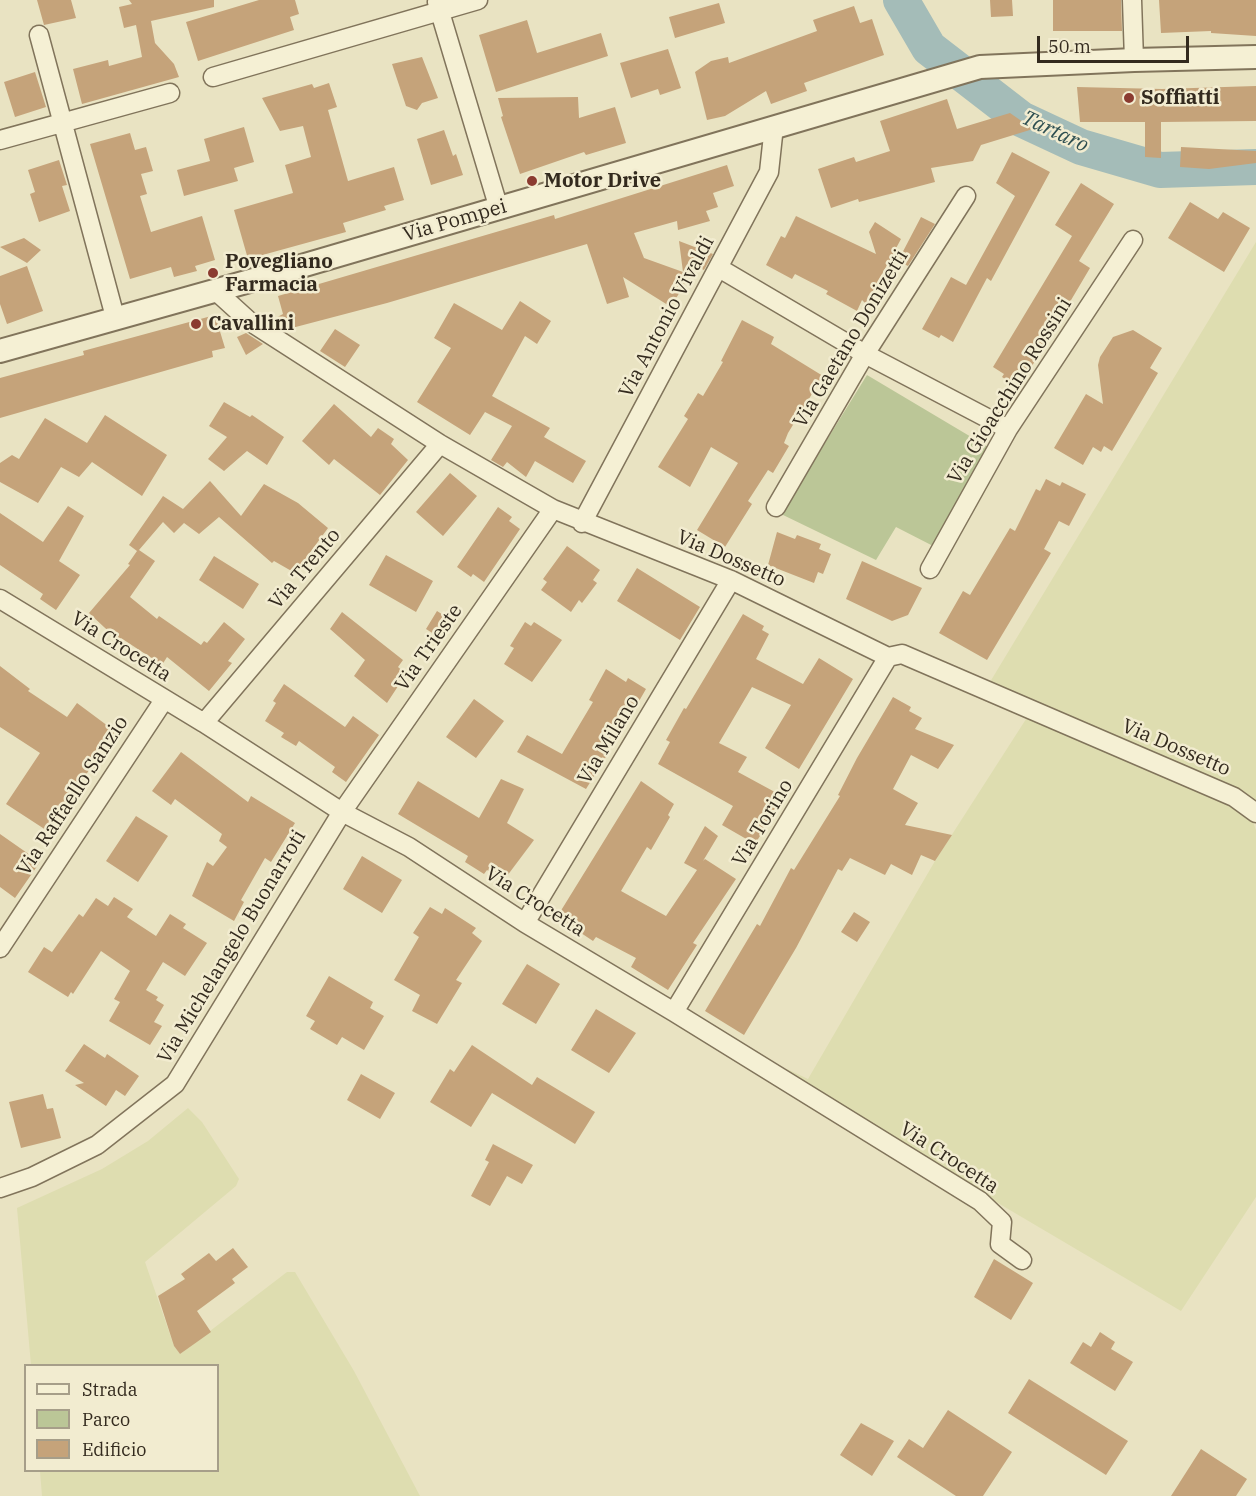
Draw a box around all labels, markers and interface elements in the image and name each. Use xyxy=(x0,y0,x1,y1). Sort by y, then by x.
scale bar xyxy=(1040,24,1192,62)
text: 50 m xyxy=(1048,35,1091,58)
place label: Soffiatti xyxy=(1141,86,1219,110)
marker: Soffiatti xyxy=(1122,91,1136,105)
water label: Tartaro xyxy=(1018,106,1092,158)
place label: Motor Drive xyxy=(544,169,661,193)
marker: Motor Drive xyxy=(525,174,539,188)
street label: Via Pompei xyxy=(400,195,510,247)
street label: Via Antonio Vivaldi xyxy=(614,232,720,402)
street label: Via Gaetano Donizetti xyxy=(788,246,914,432)
place label: Povegliano Farmacia xyxy=(225,250,333,297)
marker: Povegliano Farmacia xyxy=(206,266,220,280)
street label: Via Gioacchino Rossini xyxy=(943,293,1077,489)
place label: Cavallini xyxy=(208,312,294,336)
marker: Cavallini xyxy=(189,317,203,331)
street label: Via Trento xyxy=(264,524,346,614)
street label: Via Dossetto xyxy=(673,525,789,593)
street label: Via Trieste xyxy=(390,600,468,696)
street label: Via Crocetta xyxy=(67,607,175,687)
street label: Via Milano xyxy=(573,691,645,789)
street label: Via Raffaello Sanzio xyxy=(12,712,134,880)
street label: Via Dossetto xyxy=(1118,714,1234,782)
street label: Via Torino xyxy=(728,775,798,871)
street label: Via Michelangelo Buonarroti xyxy=(153,826,311,1068)
street label: Via Crocetta xyxy=(481,862,589,942)
street label: Via Crocetta xyxy=(895,1117,1003,1199)
legend xyxy=(24,1364,219,1472)
text: Strada xyxy=(82,1378,138,1401)
text: Parco xyxy=(82,1408,130,1431)
text: Edificio xyxy=(82,1438,146,1461)

